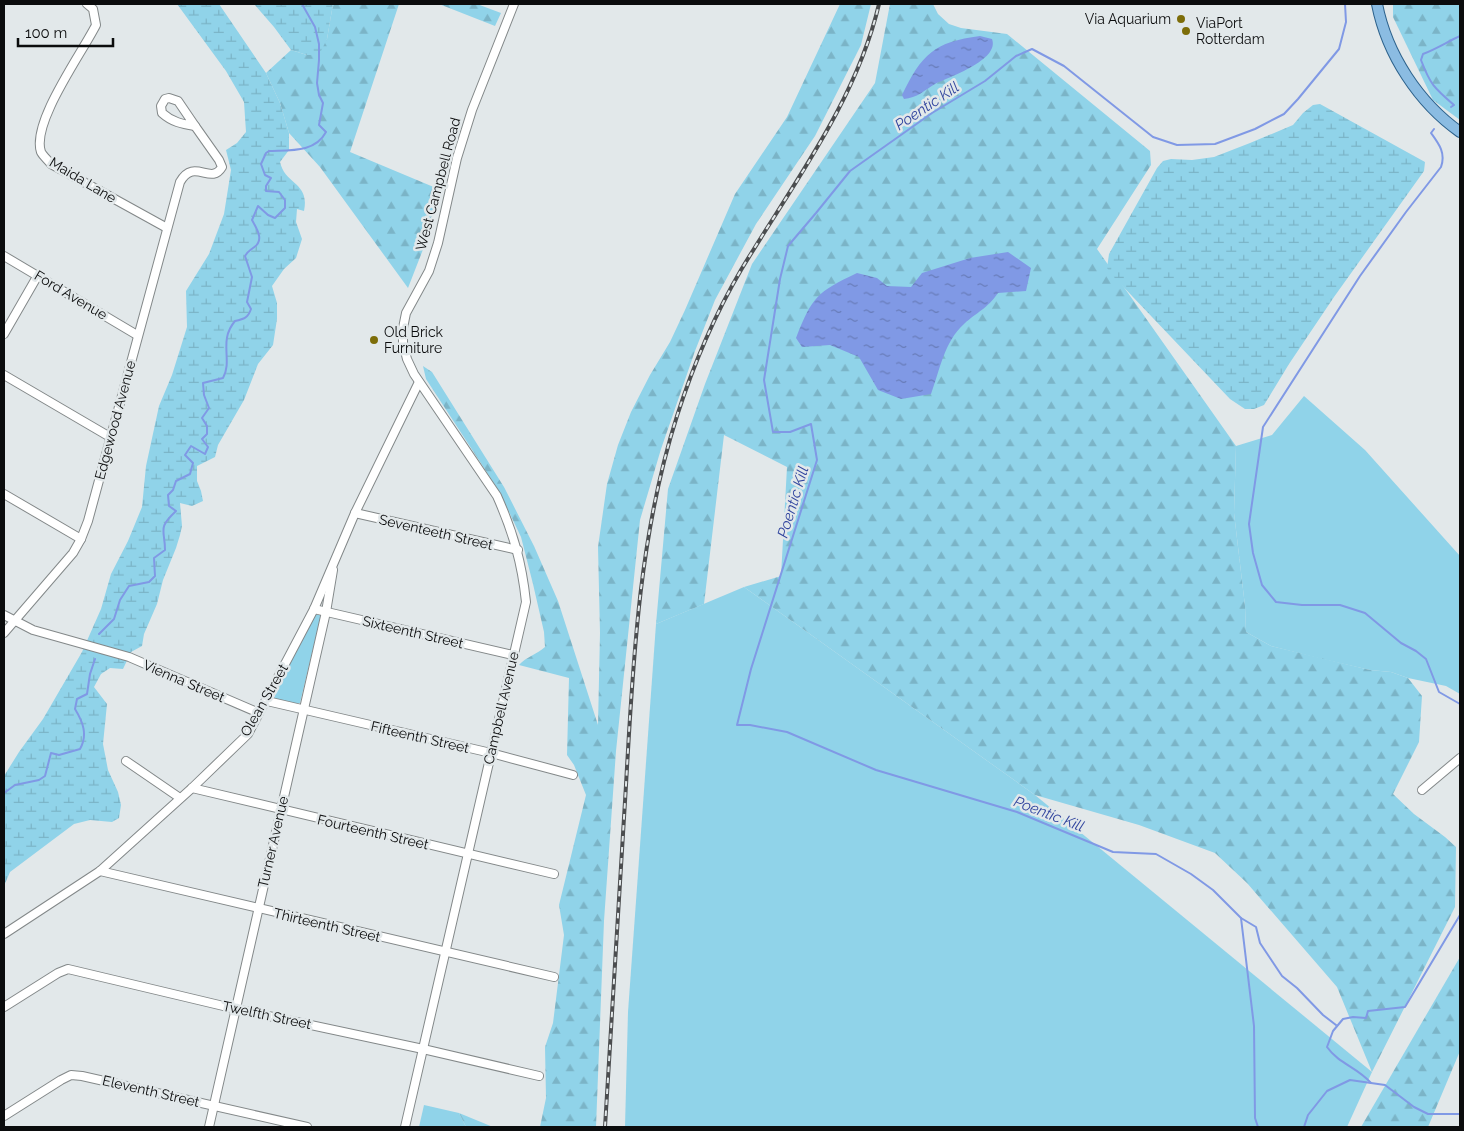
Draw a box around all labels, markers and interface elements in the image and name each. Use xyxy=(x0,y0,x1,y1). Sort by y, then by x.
place label: Via Aquarium xyxy=(1085,11,1171,27)
marker: Via Aquarium xyxy=(1175,13,1187,25)
scale bar xyxy=(18,15,112,47)
place label: ViaPort Rotterdam xyxy=(1196,15,1265,47)
text: 100 m xyxy=(25,24,67,42)
marker: ViaPort Rotterdam xyxy=(1180,25,1192,37)
water label: Poentic Kill xyxy=(891,78,963,134)
street label: West Campbell Road xyxy=(413,116,463,252)
street label: Maida Lane xyxy=(47,154,119,206)
street label: Ford Avenue xyxy=(32,267,110,323)
place label: Old Brick Furniture xyxy=(384,324,444,356)
marker: Old Brick Furniture xyxy=(368,334,380,346)
street label: Edgewood Avenue xyxy=(91,359,139,481)
water label: Poentic Kill xyxy=(774,464,812,540)
street label: Seventeeth Street xyxy=(378,511,495,553)
street label: Sixteenth Street xyxy=(361,613,465,651)
street label: Campbell Avenue xyxy=(480,650,522,766)
street label: Vienna Street xyxy=(141,657,227,706)
street label: Olean Street xyxy=(237,661,291,739)
street label: Fifteenth Street xyxy=(369,718,471,756)
water label: Poentic Kill xyxy=(1011,792,1087,836)
street label: Turner Avenue xyxy=(255,794,291,890)
street label: Fourteenth Street xyxy=(316,811,430,853)
street label: Thirteenth Street xyxy=(272,905,382,945)
street label: Twelfth Street xyxy=(221,998,313,1032)
street label: Eleventh Street xyxy=(101,1072,201,1110)

